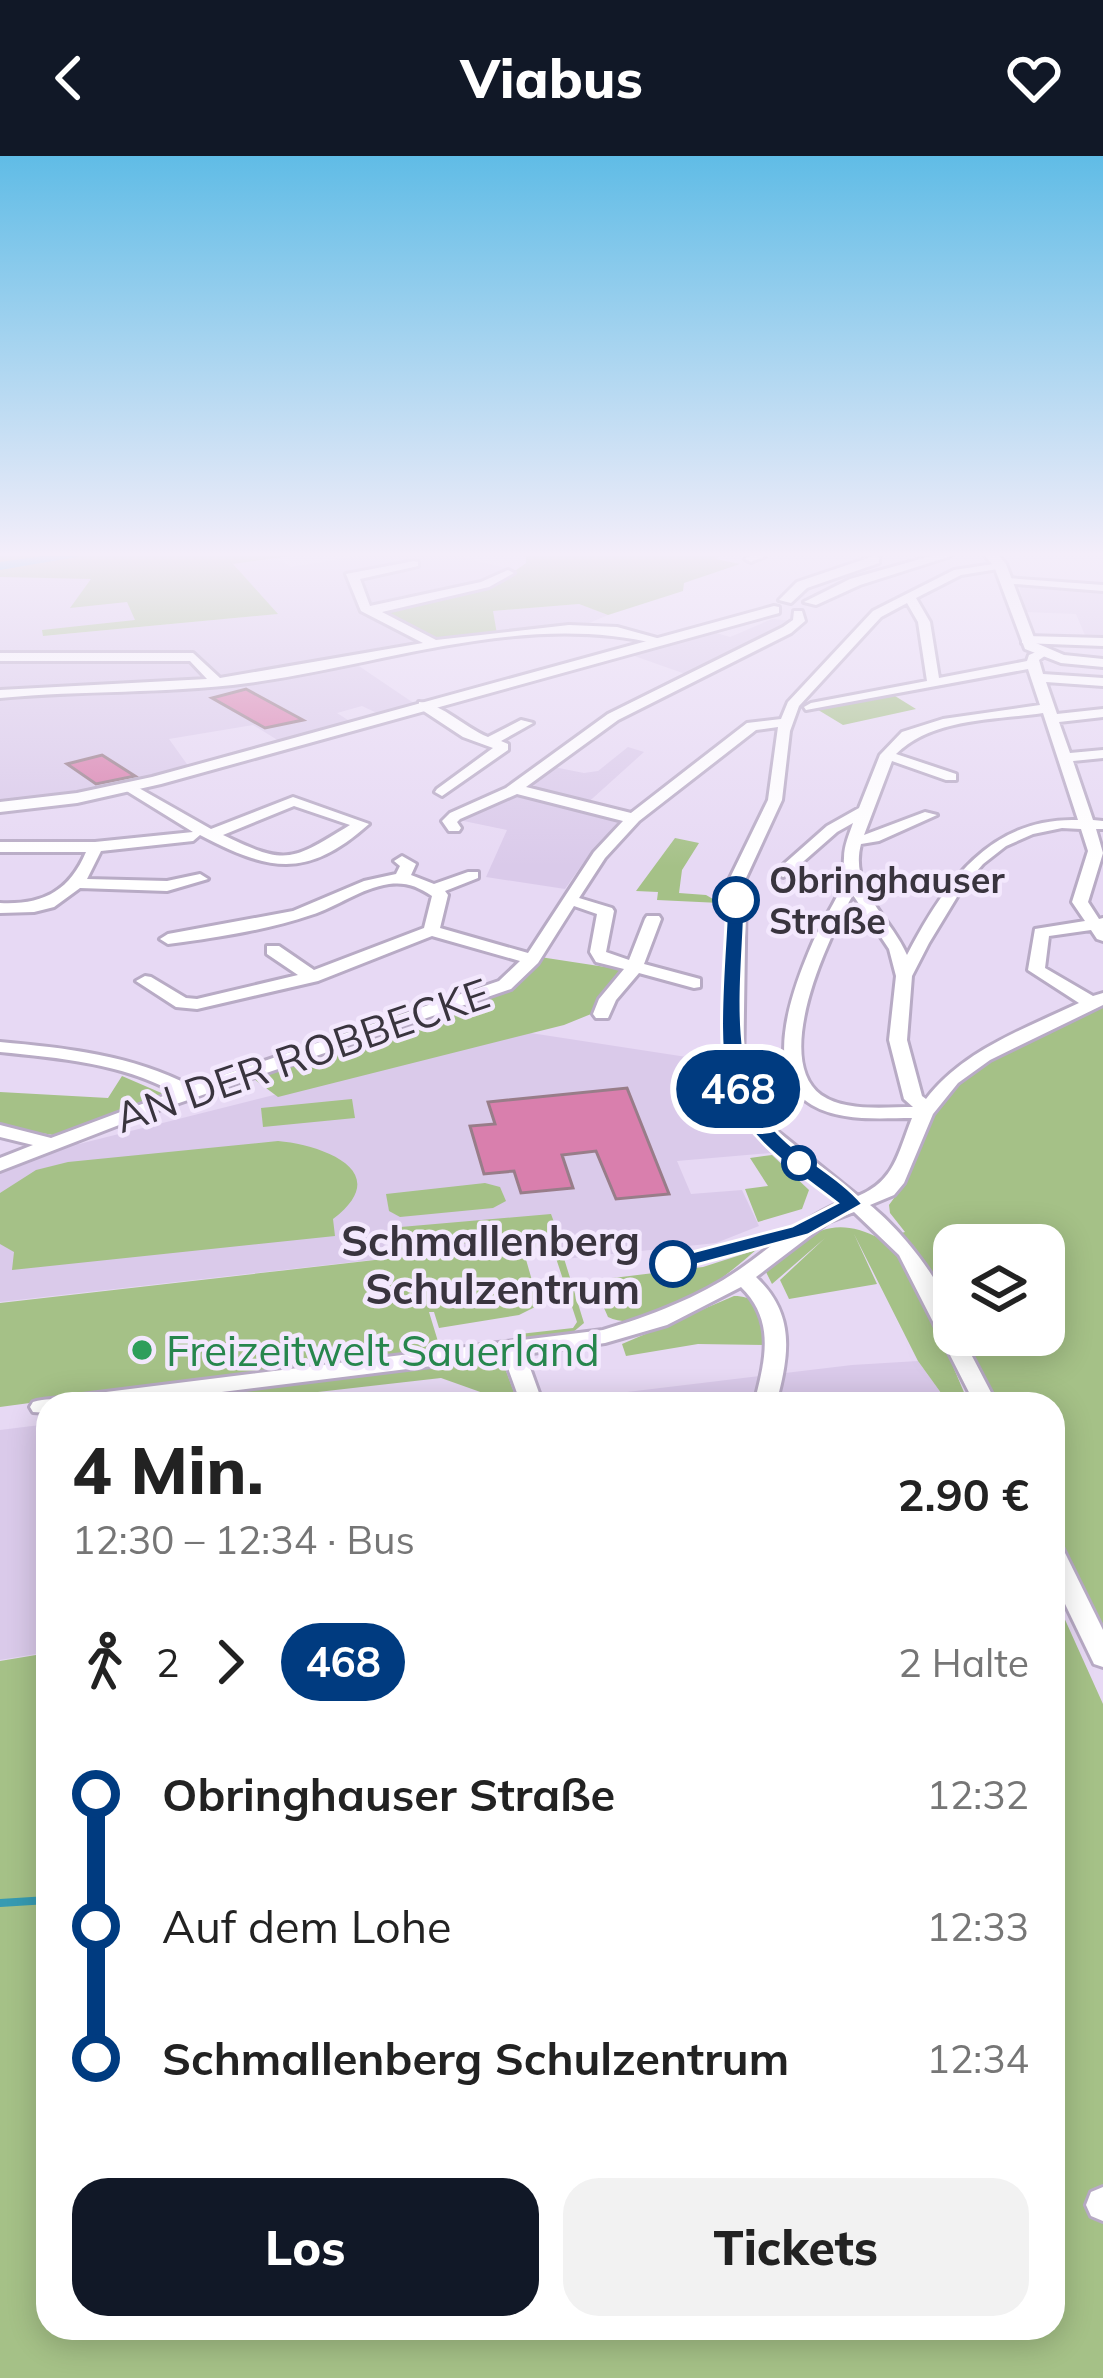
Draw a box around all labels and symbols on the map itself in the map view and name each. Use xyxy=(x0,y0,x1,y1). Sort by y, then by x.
place label: Obringhauser Straße xyxy=(769,857,1006,943)
marker: Obringhauser Straße xyxy=(714,878,758,922)
street label: AN DER ROBBECKE xyxy=(108,966,496,1144)
line badge: 468 xyxy=(669,1050,807,1128)
unlabelled marker xyxy=(783,1147,815,1179)
place label: Schmallenberg Schulzentrum xyxy=(341,1214,640,1315)
marker: Schmallenberg Schulzentrum xyxy=(651,1242,695,1286)
place label: Freizeitwelt Sauerland xyxy=(166,1324,600,1377)
marker: Freizeitwelt Sauerland xyxy=(129,1337,155,1363)

